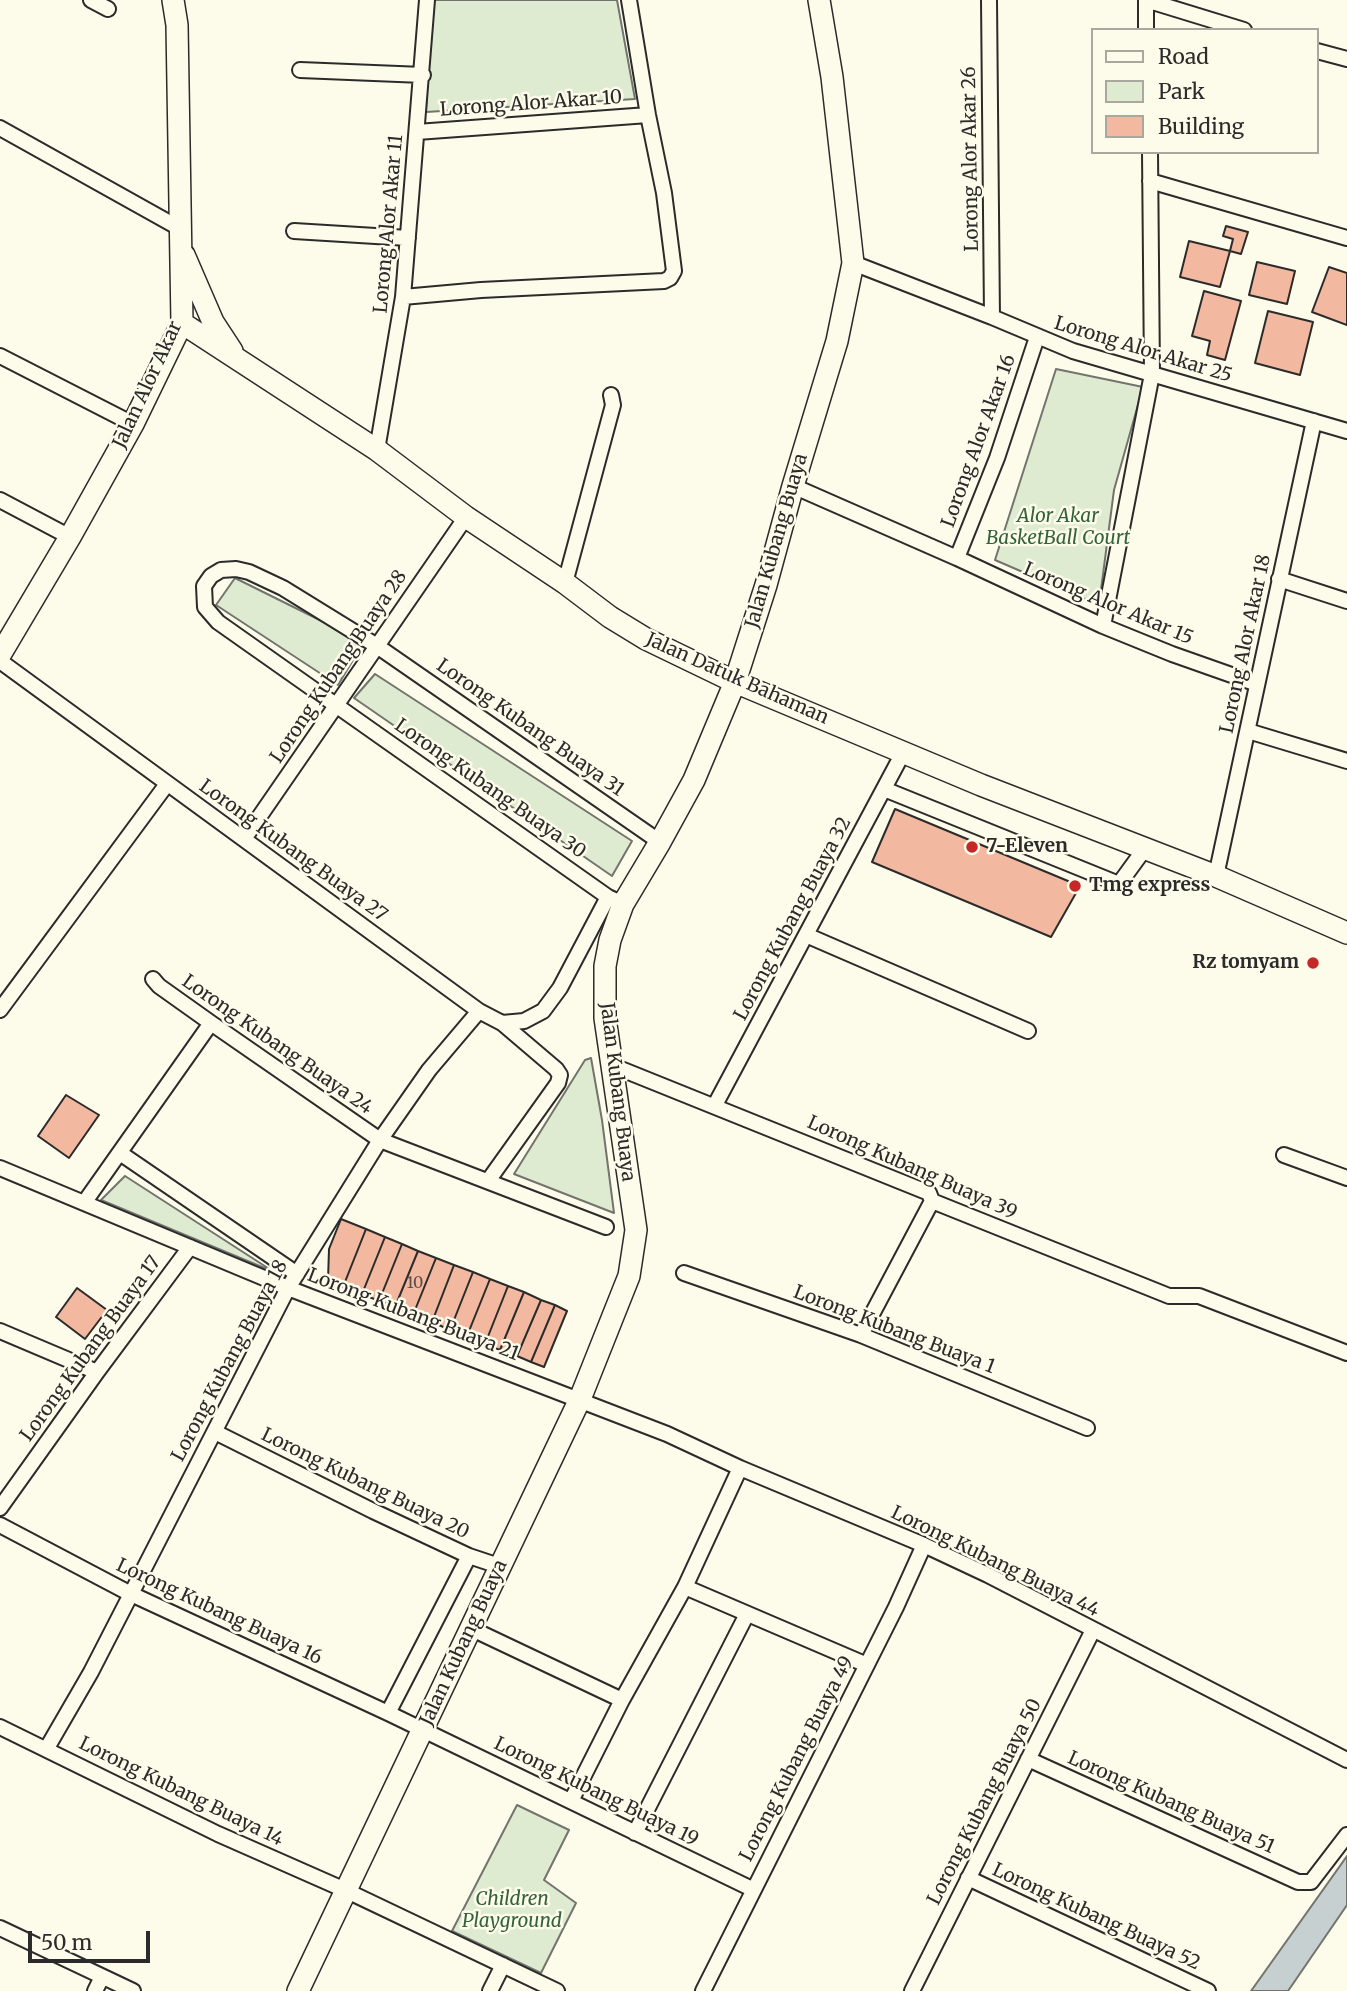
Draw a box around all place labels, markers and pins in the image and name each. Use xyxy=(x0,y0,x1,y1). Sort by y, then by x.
place label: 7-Eleven xyxy=(986,836,1068,858)
marker: 7-Eleven xyxy=(964,839,980,855)
place label: Tmg express xyxy=(1089,875,1210,897)
marker: Tmg express xyxy=(1067,878,1083,894)
place label: Rz tomyam xyxy=(1192,952,1299,974)
marker: Rz tomyam xyxy=(1305,955,1321,971)

